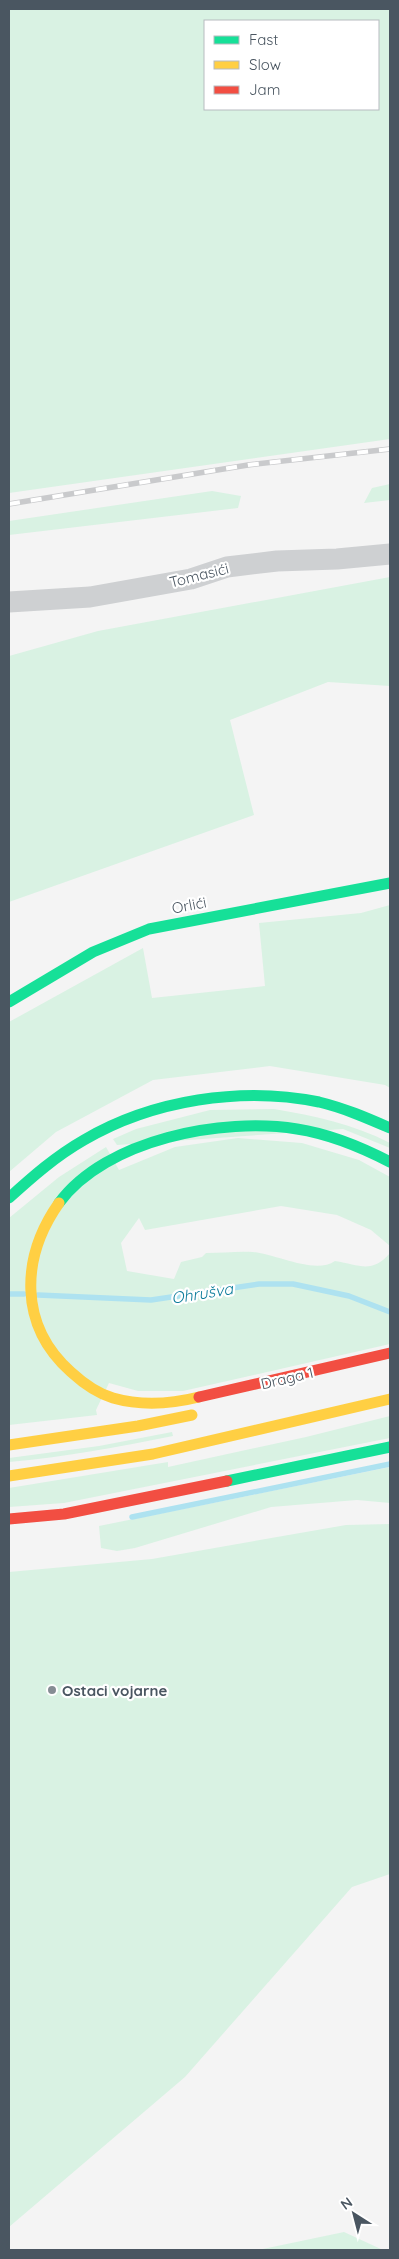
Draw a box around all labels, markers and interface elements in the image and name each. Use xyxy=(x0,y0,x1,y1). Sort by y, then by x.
legend xyxy=(204,20,379,110)
text: Fast xyxy=(249,30,278,49)
text: Slow xyxy=(249,55,281,74)
text: Jam xyxy=(249,80,280,99)
street label: Tomasići xyxy=(167,558,231,592)
street label: Orlići xyxy=(170,892,208,918)
water label: Ohrušva xyxy=(170,1278,236,1308)
street label: Draga 1 xyxy=(259,1363,315,1393)
place label: Ostaci vojarne xyxy=(62,1681,167,1700)
marker: Ostaci vojarne xyxy=(46,1684,58,1696)
north arrow xyxy=(329,2189,379,2239)
text: N xyxy=(337,2193,356,2214)

